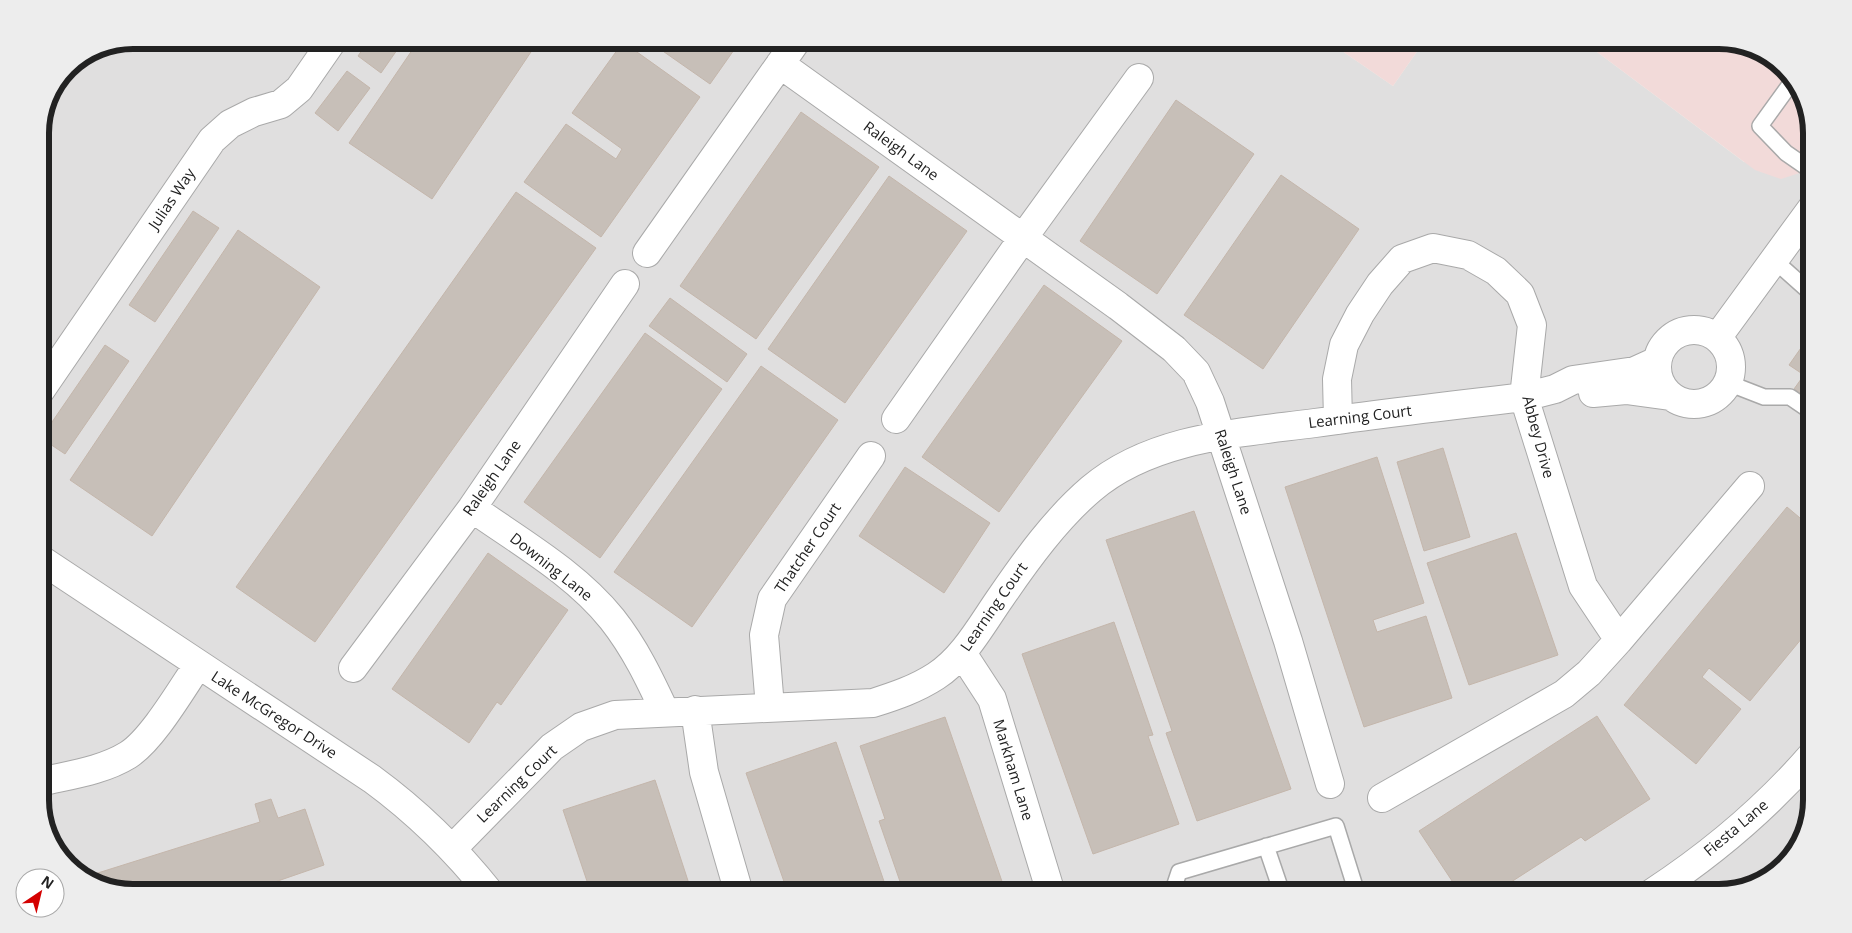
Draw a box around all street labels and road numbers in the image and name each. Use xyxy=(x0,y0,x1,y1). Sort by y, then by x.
street label: Raleigh Lane xyxy=(860,116,943,184)
street label: Julias Way xyxy=(142,163,199,235)
street label: Abbey Drive xyxy=(1518,393,1560,480)
street label: Learning Court xyxy=(1307,400,1413,432)
street label: Raleigh Lane xyxy=(1211,426,1257,517)
street label: Raleigh Lane xyxy=(458,435,525,519)
street label: Thatcher Court xyxy=(769,498,845,597)
street label: Downing Lane xyxy=(506,528,597,605)
street label: Learning Court xyxy=(955,558,1031,655)
street label: Lake McGregor Drive xyxy=(208,666,341,762)
street label: Markham Lane xyxy=(989,717,1039,823)
street label: Learning Court xyxy=(472,740,561,827)
street label: Fiesta Lane xyxy=(1699,794,1772,860)

